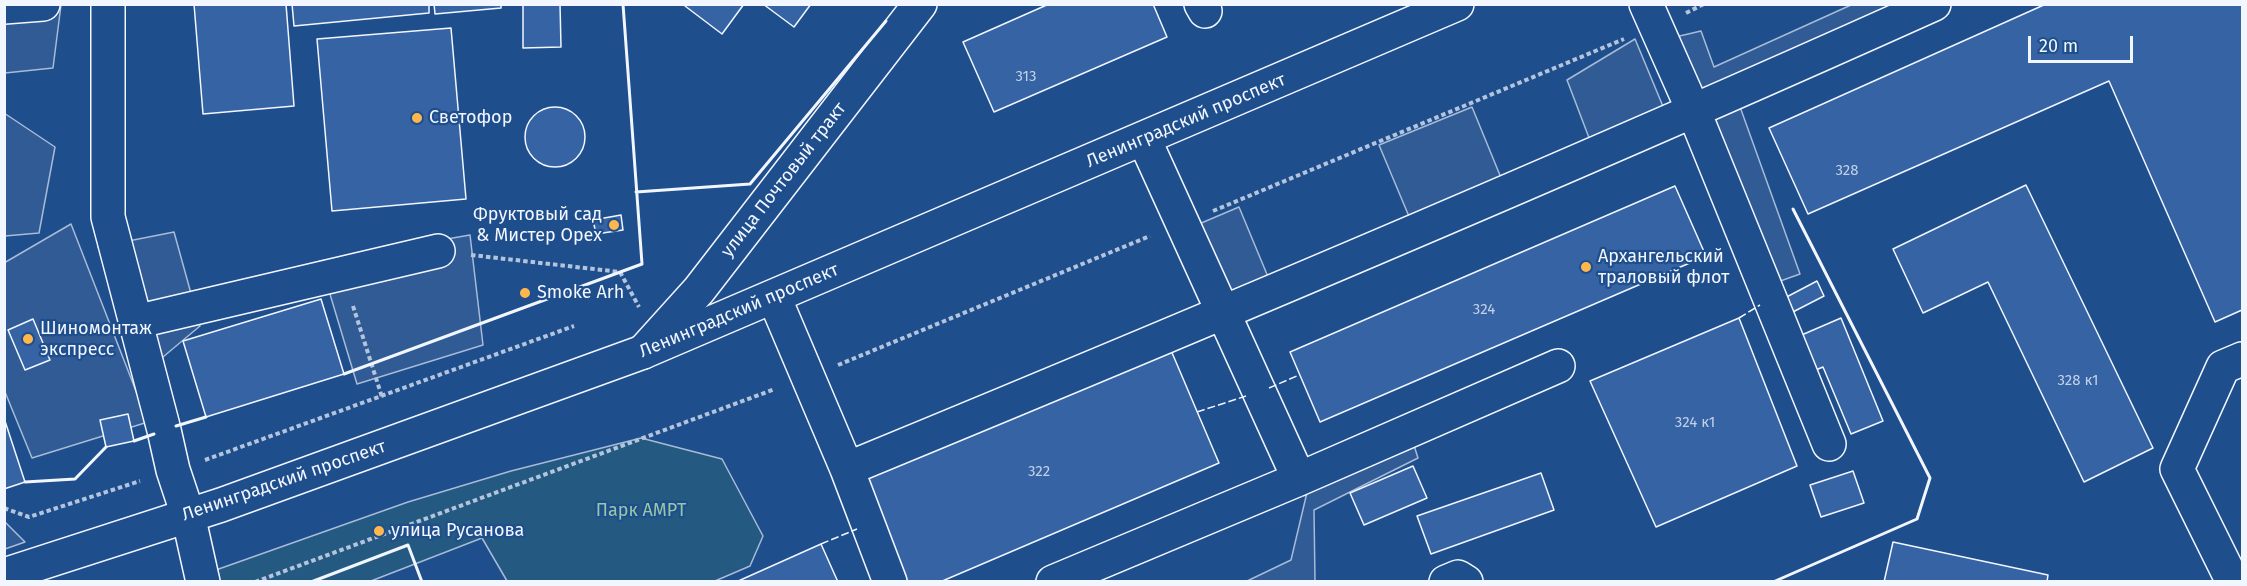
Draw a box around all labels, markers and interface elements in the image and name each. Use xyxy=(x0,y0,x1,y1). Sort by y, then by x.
scale bar xyxy=(2031,24,2136,62)
text: 20 m xyxy=(2039,35,2078,57)
house number: 313 xyxy=(1015,68,1037,86)
street label: Ленинградский проспект xyxy=(1083,69,1289,173)
street label: улица Почтовый тракт xyxy=(717,98,851,262)
place label: Светофор xyxy=(429,107,512,129)
marker: Светофор xyxy=(410,111,424,125)
house number: 328 xyxy=(1835,162,1859,180)
place label: Фруктовый сад & Мистер Орех xyxy=(473,204,602,246)
marker: Фруктовый сад & Мистер Орех xyxy=(607,218,621,232)
place label: Архангельский траловый флот xyxy=(1598,246,1729,288)
street label: Ленинградский проспект xyxy=(636,259,842,363)
marker: Архангельский траловый флот xyxy=(1579,260,1593,274)
place label: Smoke Arh xyxy=(537,282,624,304)
marker: Smoke Arh xyxy=(518,286,532,300)
house number: 324 xyxy=(1473,301,1495,319)
place label: Шиномонтаж экспресс xyxy=(40,318,152,360)
marker: Шиномонтаж экспресс xyxy=(21,332,35,346)
house number: 328 к1 xyxy=(2057,372,2099,390)
house number: 324 к1 xyxy=(1675,414,1715,432)
street label: Ленинградский проспект xyxy=(179,436,389,526)
house number: 322 xyxy=(1028,463,1050,481)
park label: Парк АМРТ xyxy=(596,500,686,522)
place label: улица Русанова xyxy=(391,520,524,542)
marker: улица Русанова xyxy=(372,524,386,538)

